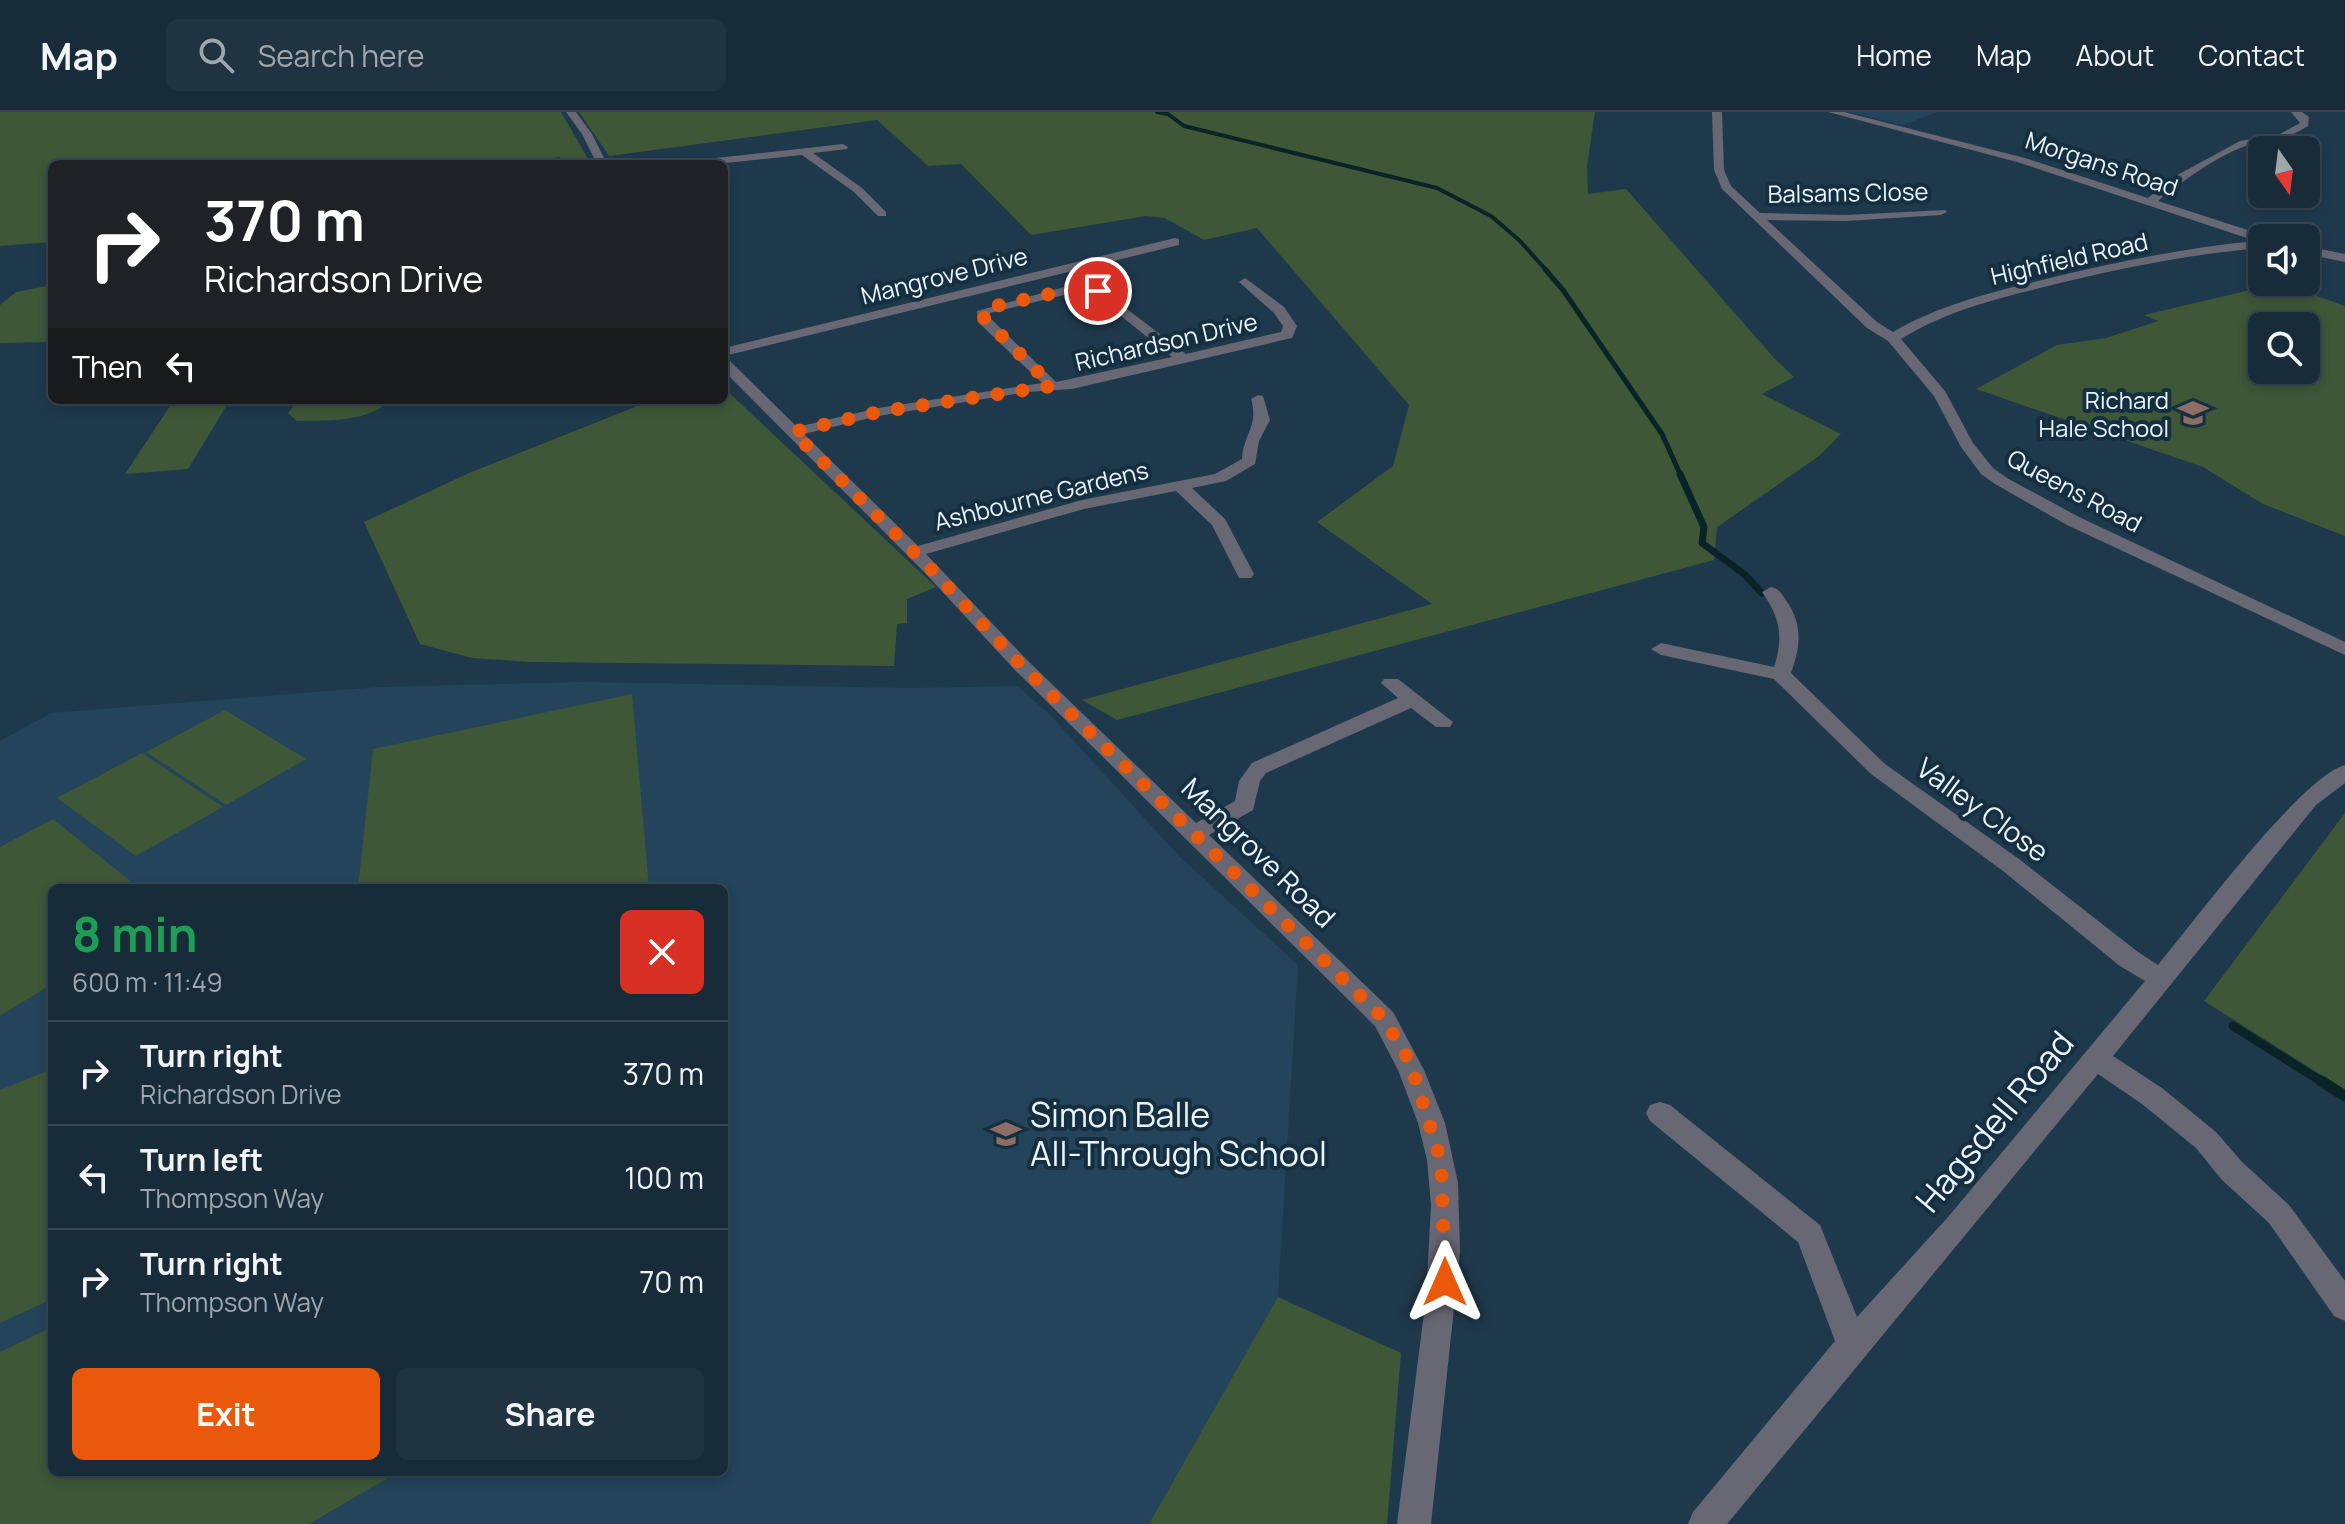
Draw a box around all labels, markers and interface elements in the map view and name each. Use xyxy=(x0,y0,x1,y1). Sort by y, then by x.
search box xyxy=(166,19,726,91)
text: Map xyxy=(40,29,118,81)
icon: search xyxy=(194,33,238,77)
text: Search here xyxy=(258,35,425,76)
text: Home xyxy=(1856,36,1932,74)
text: Map xyxy=(1976,36,2032,74)
text: About xyxy=(2076,36,2154,74)
text: Contact xyxy=(2198,36,2305,74)
street label: Morgans Road xyxy=(2021,123,2183,203)
north arrow xyxy=(2248,136,2320,208)
map controls xyxy=(2248,136,2320,384)
street label: Balsams Close xyxy=(1767,174,1929,210)
text: 370 m xyxy=(204,181,365,258)
icon: right xyxy=(72,192,176,296)
street label: Highfield Road xyxy=(1987,224,2151,292)
button: sound xyxy=(2248,224,2320,296)
street label: Mangrove Drive xyxy=(857,238,1031,312)
text: Richardson Drive xyxy=(204,254,483,303)
pin xyxy=(1064,257,1132,325)
icon: arrive xyxy=(1076,269,1120,313)
street label: Richardson Drive xyxy=(1072,304,1260,378)
button: search xyxy=(2248,312,2320,384)
icon: left xyxy=(159,344,203,388)
text: Then xyxy=(72,346,143,387)
place label: Richard Hale School xyxy=(2038,383,2169,444)
school or university icon: Richard Hale School xyxy=(2176,396,2210,430)
street label: Queens Road xyxy=(2002,441,2148,539)
street label: Ashbourne Gardens xyxy=(930,452,1152,538)
street label: Valley Close xyxy=(1909,748,2057,870)
street label: Mangrove Road xyxy=(1174,769,1344,935)
text: 8 min xyxy=(72,901,198,966)
button: close xyxy=(620,910,704,994)
text: 600 m · 11:49 xyxy=(72,964,223,1000)
street label: Hagsdell Road xyxy=(1905,1021,2083,1221)
text: Turn right xyxy=(140,1035,283,1076)
icon: right xyxy=(72,1051,116,1095)
text: 370 m xyxy=(623,1053,704,1094)
text: Richardson Drive xyxy=(140,1076,342,1112)
place label: Simon Balle All-Through School xyxy=(1030,1091,1327,1176)
school or university icon: Simon Balle All-Through School xyxy=(989,1117,1023,1151)
text: Turn left xyxy=(140,1139,263,1180)
icon: left xyxy=(72,1155,116,1199)
text: 100 m xyxy=(624,1157,704,1198)
text: Thompson Way xyxy=(140,1180,324,1216)
position arrow xyxy=(1403,1240,1487,1324)
text: Turn right xyxy=(140,1243,283,1284)
icon: right xyxy=(72,1259,116,1303)
text: 70 m xyxy=(639,1261,704,1302)
text: Thompson Way xyxy=(140,1284,324,1320)
button: Exit xyxy=(72,1368,380,1460)
button: Share xyxy=(396,1368,704,1460)

